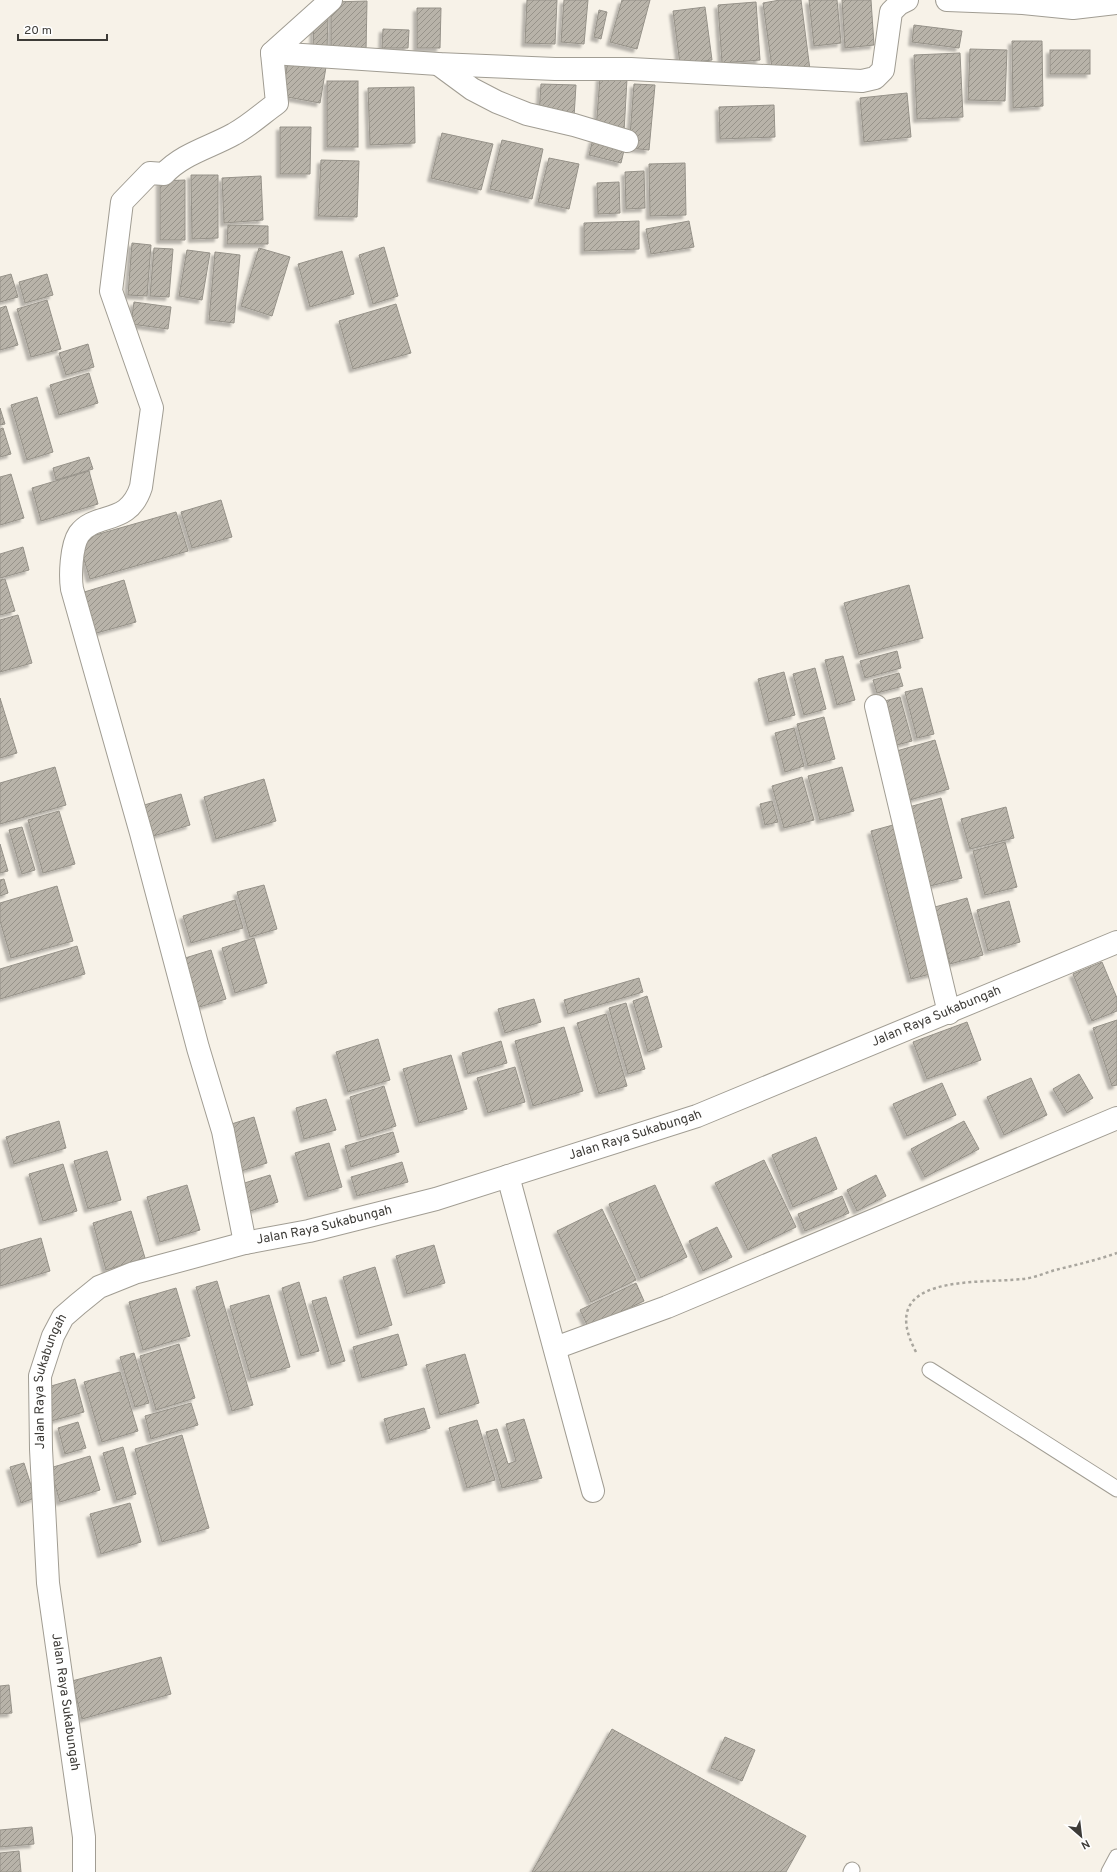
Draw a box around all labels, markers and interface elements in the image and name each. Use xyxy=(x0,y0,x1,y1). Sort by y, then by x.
scale bar xyxy=(18,16,107,42)
text: 20 m xyxy=(24,23,52,39)
street label: Jalan Raya Sukabungah xyxy=(869,983,1004,1051)
street label: Jalan Raya Sukabungah xyxy=(567,1107,704,1164)
street label: Jalan Raya Sukabungah xyxy=(255,1202,394,1249)
street label: Jalan Raya Sukabungah xyxy=(32,1311,71,1449)
street label: Jalan Raya Sukabungah xyxy=(47,1632,83,1772)
north arrow xyxy=(1061,1816,1101,1856)
text: N xyxy=(1078,1836,1092,1852)

